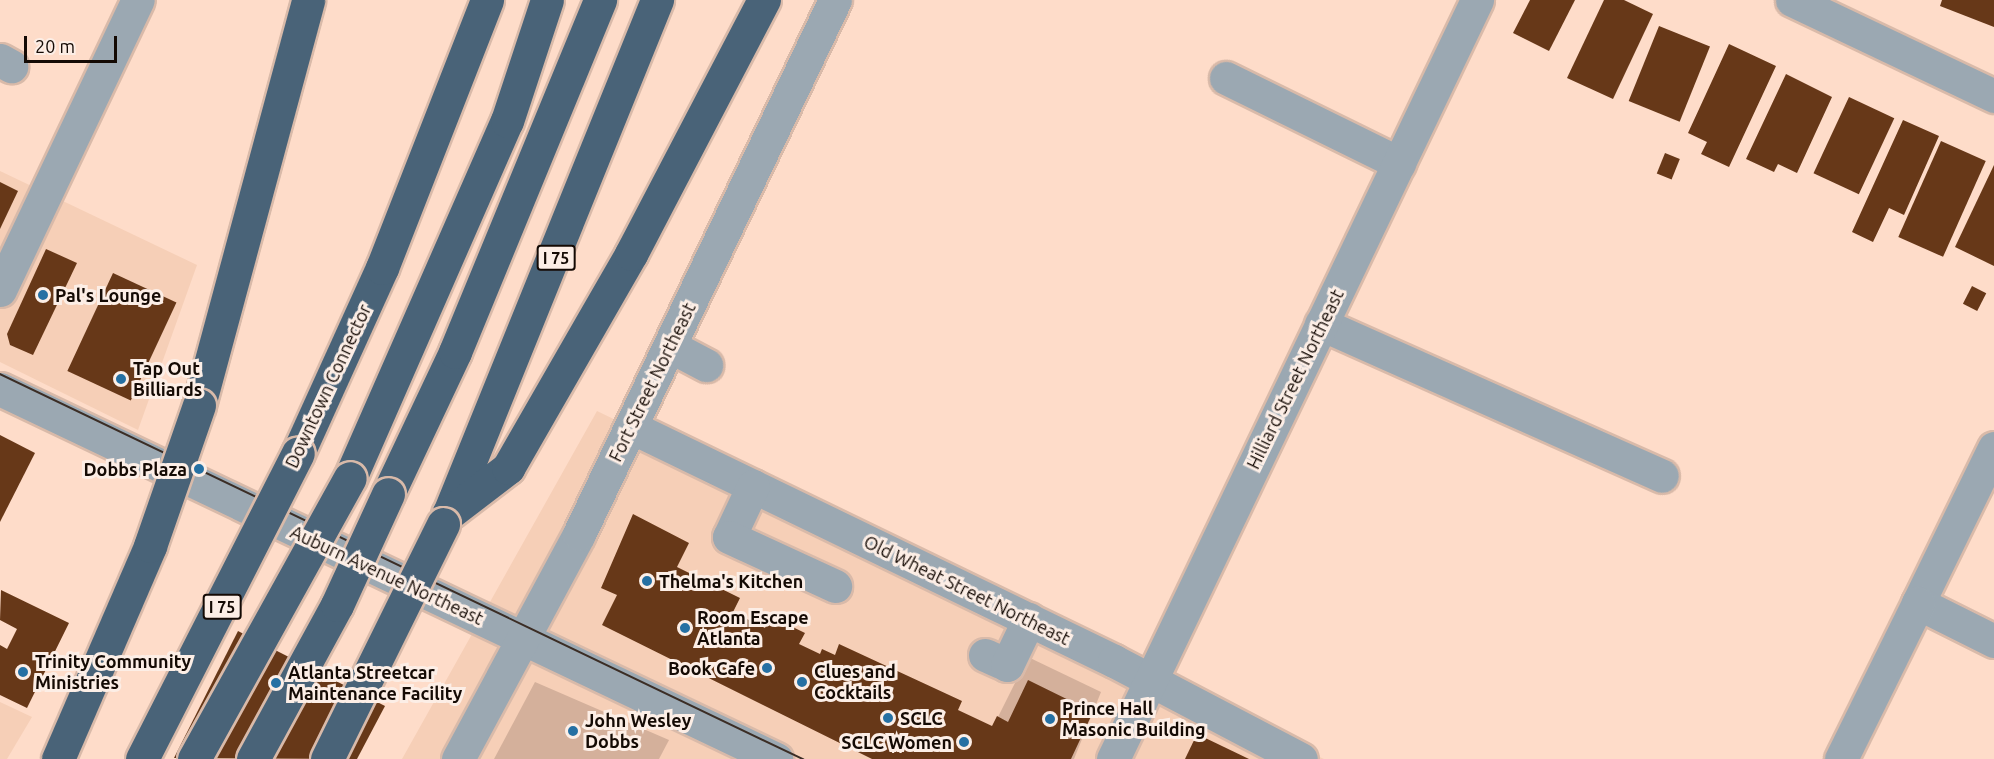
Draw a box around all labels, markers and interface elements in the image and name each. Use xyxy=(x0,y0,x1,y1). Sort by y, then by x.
scale bar xyxy=(27,24,120,62)
text: 20 m xyxy=(35,36,75,56)
road number: I 75 xyxy=(536,245,576,271)
place label: Pal's Lounge xyxy=(55,284,161,306)
street label: Hilliard Street Northeast xyxy=(1242,286,1348,472)
marker: Pal's Lounge xyxy=(36,288,50,302)
street label: Fort Street Northeast xyxy=(604,299,700,465)
street label: Downtown Connector xyxy=(281,301,375,471)
place label: Tap Out Billiards xyxy=(133,358,202,400)
marker: Tap Out Billiards xyxy=(114,372,128,386)
place label: Dobbs Plaza xyxy=(84,458,187,480)
marker: Dobbs Plaza xyxy=(192,462,206,476)
street label: Auburn Avenue Northeast xyxy=(287,521,487,629)
street label: Old Wheat Street Northeast xyxy=(860,531,1074,649)
place label: Thelma's Kitchen xyxy=(659,570,803,592)
marker: Thelma's Kitchen xyxy=(640,574,654,588)
road number: I 75 xyxy=(202,594,242,620)
place label: Room Escape Atlanta xyxy=(697,607,809,650)
marker: Room Escape Atlanta xyxy=(678,621,692,635)
place label: Trinity Community Ministries xyxy=(35,651,191,694)
place label: Book Cafe xyxy=(668,657,755,679)
marker: Book Cafe xyxy=(760,661,774,675)
place label: Clues and Cocktails xyxy=(814,661,896,704)
place label: Atlanta Streetcar Maintenance Facility xyxy=(288,662,462,704)
marker: Trinity Community Ministries xyxy=(16,665,30,679)
marker: Clues and Cocktails xyxy=(795,675,809,689)
marker: Atlanta Streetcar Maintenance Facility xyxy=(269,676,283,690)
place label: Prince Hall Masonic Building xyxy=(1062,698,1206,740)
place label: SCLC xyxy=(900,707,943,729)
place label: John Wesley Dobbs xyxy=(585,710,691,752)
marker: SCLC xyxy=(881,711,895,725)
marker: Prince Hall Masonic Building xyxy=(1043,712,1057,726)
marker: John Wesley Dobbs xyxy=(566,724,580,738)
place label: SCLC Women xyxy=(841,731,952,753)
marker: SCLC Women xyxy=(957,735,971,749)

